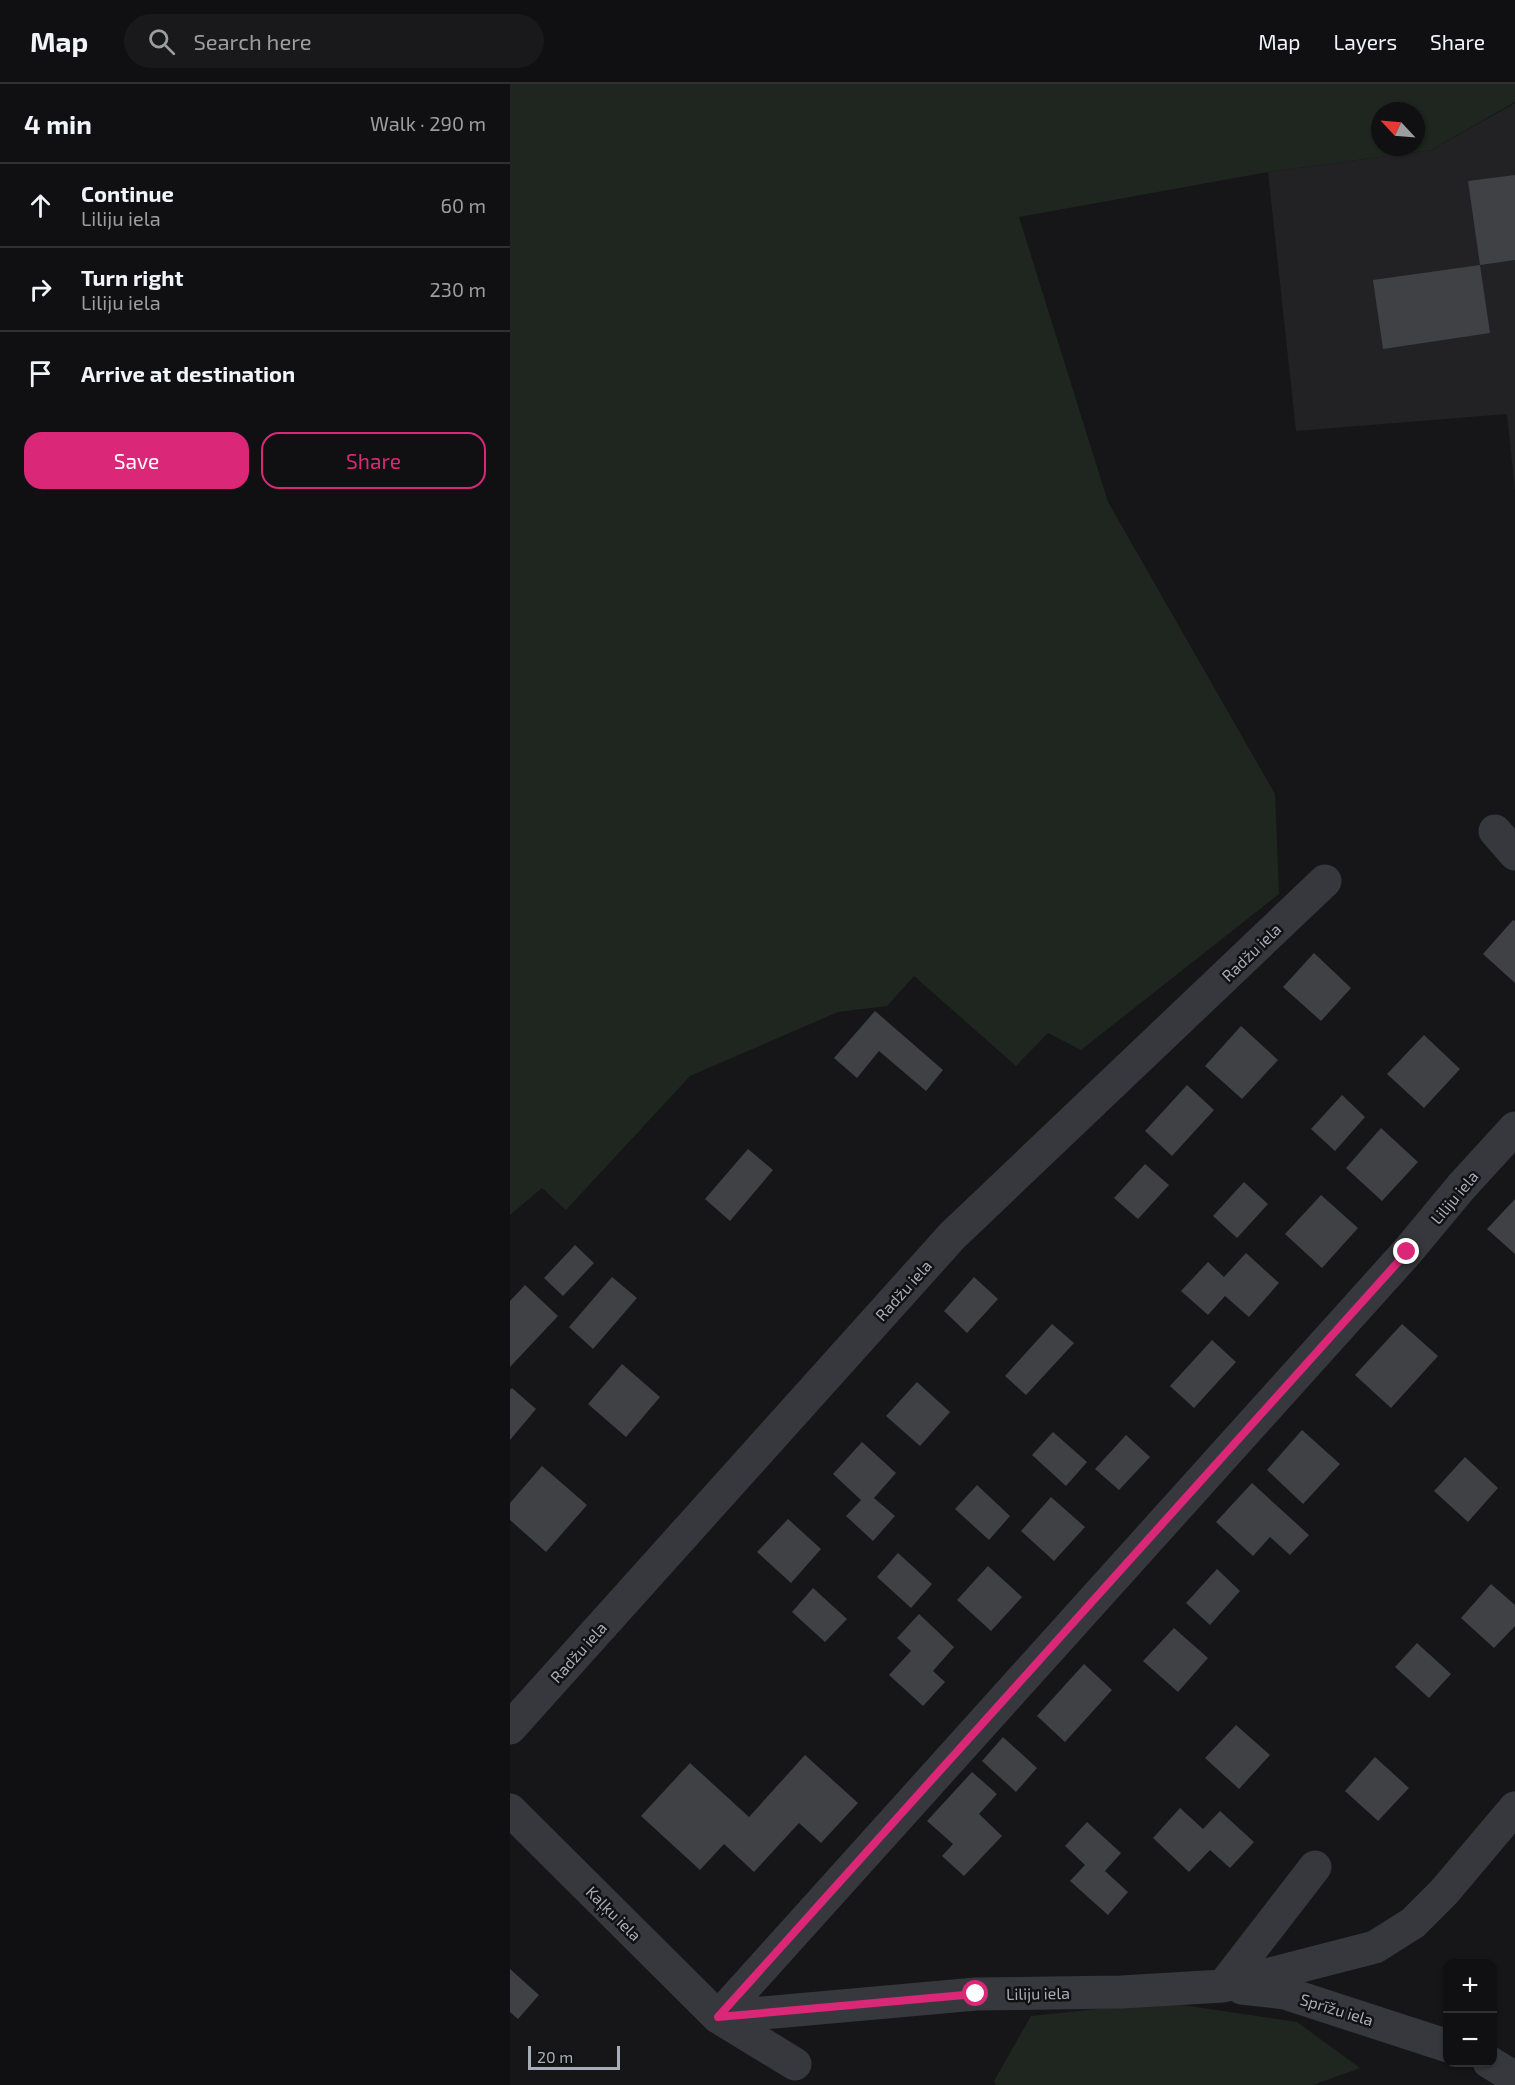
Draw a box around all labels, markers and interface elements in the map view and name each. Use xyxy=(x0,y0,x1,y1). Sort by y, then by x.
search box xyxy=(124,14,544,68)
text: Map xyxy=(30,24,88,58)
icon: search xyxy=(145,25,178,58)
text: Search here xyxy=(193,28,312,54)
text: Map xyxy=(1258,29,1300,54)
text: Layers xyxy=(1333,29,1397,54)
text: Share xyxy=(1430,29,1485,54)
north arrow xyxy=(1371,102,1425,156)
text: 4 min xyxy=(24,108,92,139)
text: Walk · 290 m xyxy=(370,111,486,135)
text: Continue xyxy=(81,180,174,206)
icon: ahead xyxy=(24,189,57,222)
text: 60 m xyxy=(441,193,486,217)
text: Liliju iela xyxy=(81,206,161,230)
text: Turn right xyxy=(81,264,183,290)
icon: right xyxy=(24,273,57,306)
text: 230 m xyxy=(430,277,486,301)
text: Liliju iela xyxy=(81,290,161,314)
icon: arrive xyxy=(24,357,57,390)
text: Arrive at destination xyxy=(81,360,295,386)
button: Save xyxy=(24,432,249,489)
button: Share xyxy=(261,432,486,489)
street label: Radžu iela xyxy=(1217,919,1285,985)
street label: Liliju iela xyxy=(1426,1166,1483,1228)
route end xyxy=(1393,1238,1419,1264)
street label: Radžu iela xyxy=(871,1256,935,1324)
street label: Radžu iela xyxy=(546,1618,610,1686)
street label: Kaļķu iela xyxy=(581,1882,645,1946)
map controls xyxy=(1443,1959,1497,2067)
button: + xyxy=(1443,1959,1497,2013)
route start xyxy=(962,1980,988,2006)
street label: Liliju iela xyxy=(1006,1983,1070,2004)
street label: Sprīžu iela xyxy=(1298,1989,1376,2029)
button: − xyxy=(1443,2013,1497,2067)
scale bar xyxy=(528,2043,620,2070)
text: 20 m xyxy=(537,2047,573,2066)

